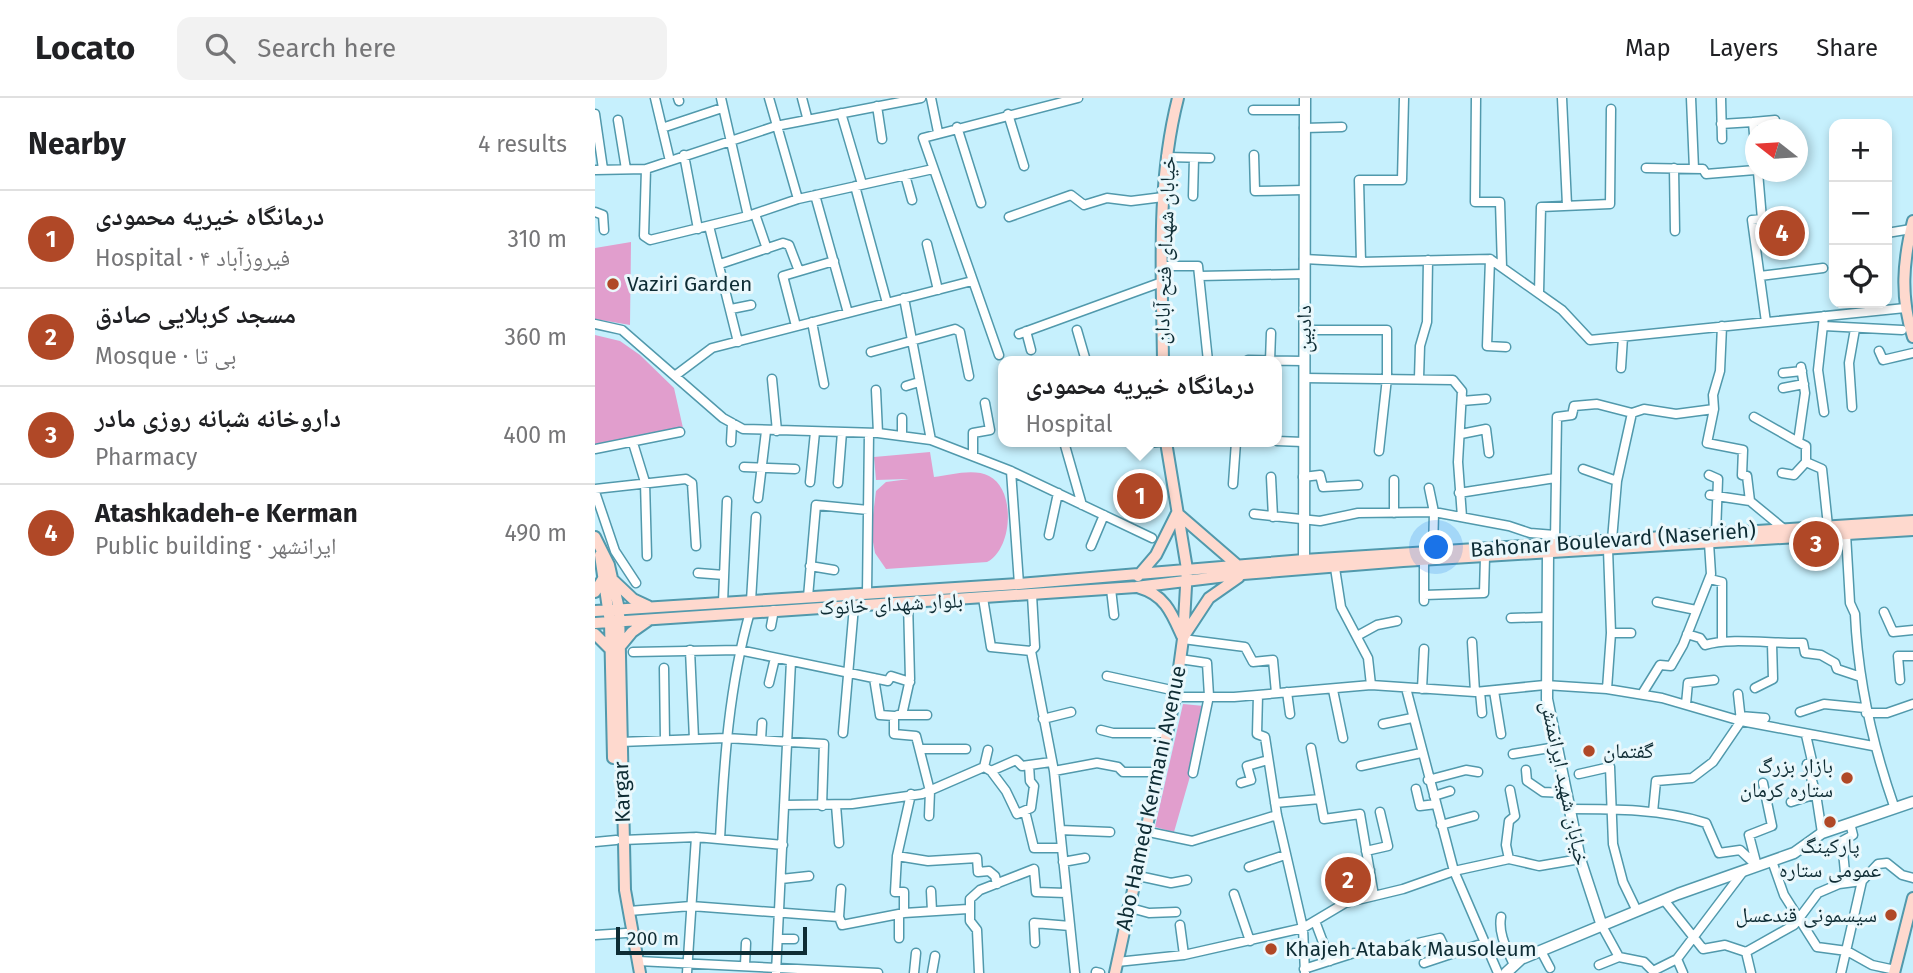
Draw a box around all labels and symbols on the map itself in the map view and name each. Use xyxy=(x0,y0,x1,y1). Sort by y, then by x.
north arrow xyxy=(1745,119,1808,182)
street label: خیابان شهدای فتح آبادان xyxy=(1149,155,1181,345)
pin: 4 xyxy=(1759,207,1805,259)
place label: Vaziri Garden xyxy=(627,271,752,297)
marker: Vaziri Garden xyxy=(605,276,621,292)
street label: دادبین xyxy=(1291,305,1317,353)
pin: 1 xyxy=(1117,470,1163,522)
street label: Bahonar Boulevard (Naserieh) xyxy=(1469,517,1757,563)
pin: 3 xyxy=(1793,518,1839,570)
your location xyxy=(1419,530,1453,564)
street label: بلوار شهدای خانوک xyxy=(818,587,964,621)
street label: Abo Hamed Kermani Avenue xyxy=(1110,663,1192,933)
street label: خیابان شهید ایرانمنش xyxy=(1535,698,1595,868)
place label: گفتمان xyxy=(1603,738,1654,764)
marker: گفتمان xyxy=(1581,743,1597,759)
place label: بازار بزرگ ستاره کرمان xyxy=(1740,753,1833,803)
street label: Kargar xyxy=(608,761,636,823)
marker: بازار بزرگ ستاره کرمان xyxy=(1839,770,1855,786)
marker: پارکینگ عمومی ستاره xyxy=(1822,814,1838,830)
place label: پارکینگ عمومی ستاره xyxy=(1779,833,1881,883)
pin: 2 xyxy=(1325,854,1371,906)
place label: سیسمونی قندعسل xyxy=(1736,902,1877,928)
marker: سیسمونی قندعسل xyxy=(1883,907,1899,923)
scale bar xyxy=(616,924,807,956)
place label: Khajeh Atabak Mausoleum xyxy=(1285,936,1537,962)
marker: Khajeh Atabak Mausoleum xyxy=(1263,941,1279,957)

